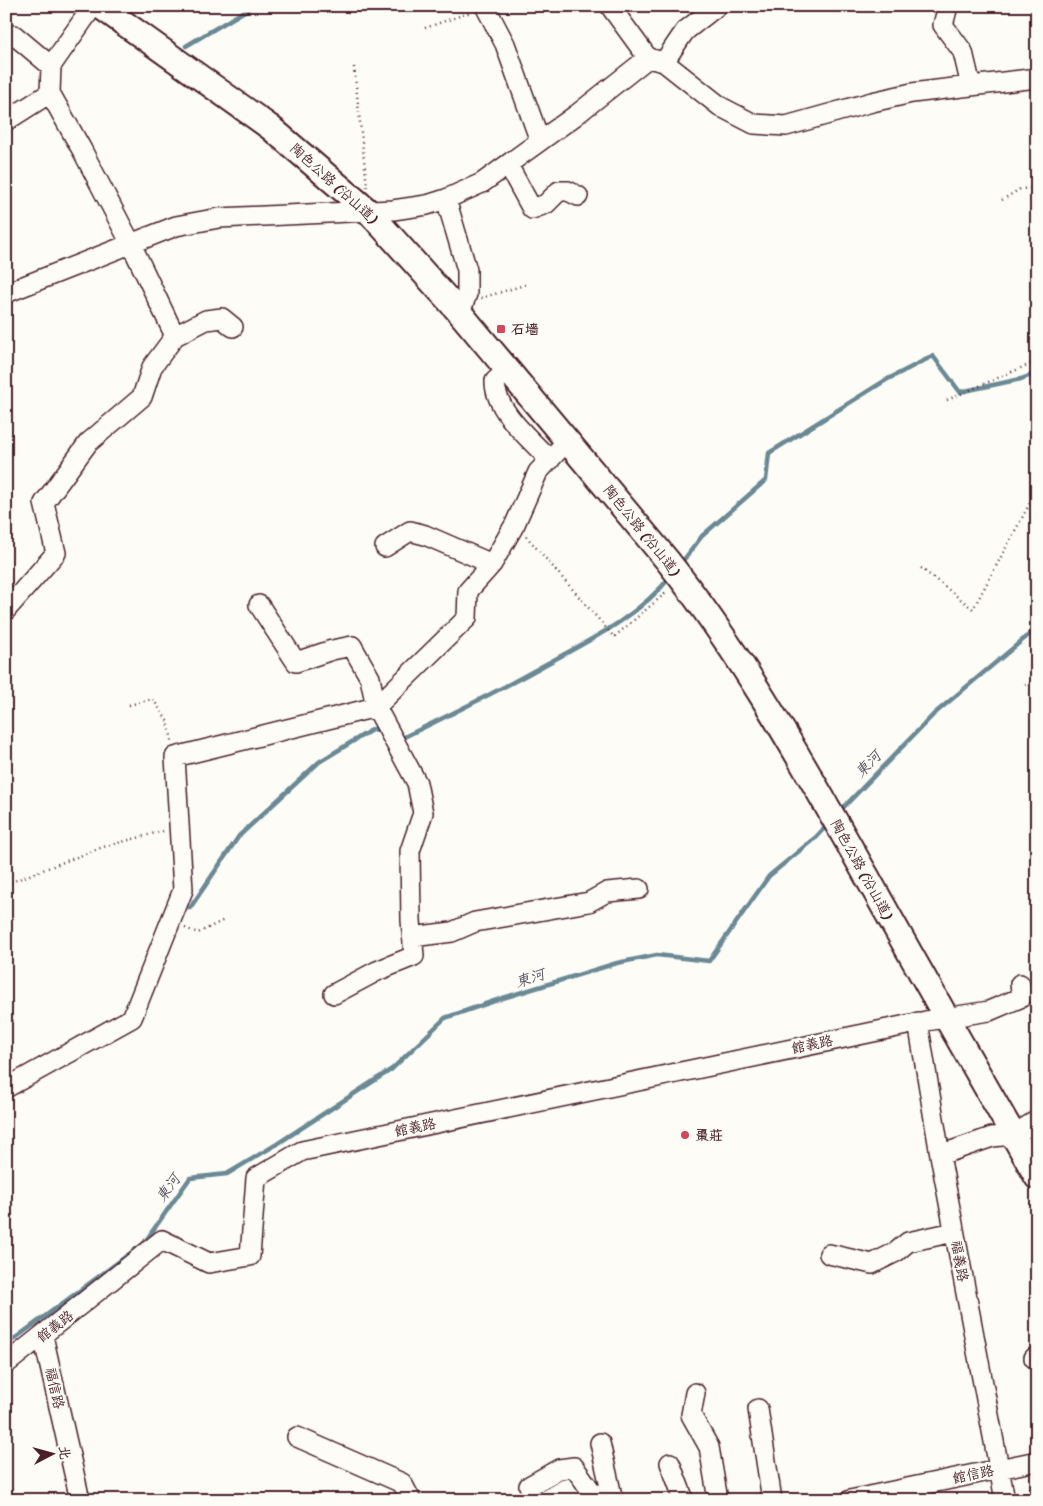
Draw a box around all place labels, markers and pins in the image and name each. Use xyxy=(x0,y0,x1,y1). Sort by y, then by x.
place label: 石墻 xyxy=(511,317,539,342)
marker: 石墻 xyxy=(495,323,507,335)
place label: 棗莊 xyxy=(695,1123,723,1148)
marker: 棗莊 xyxy=(679,1129,691,1141)

